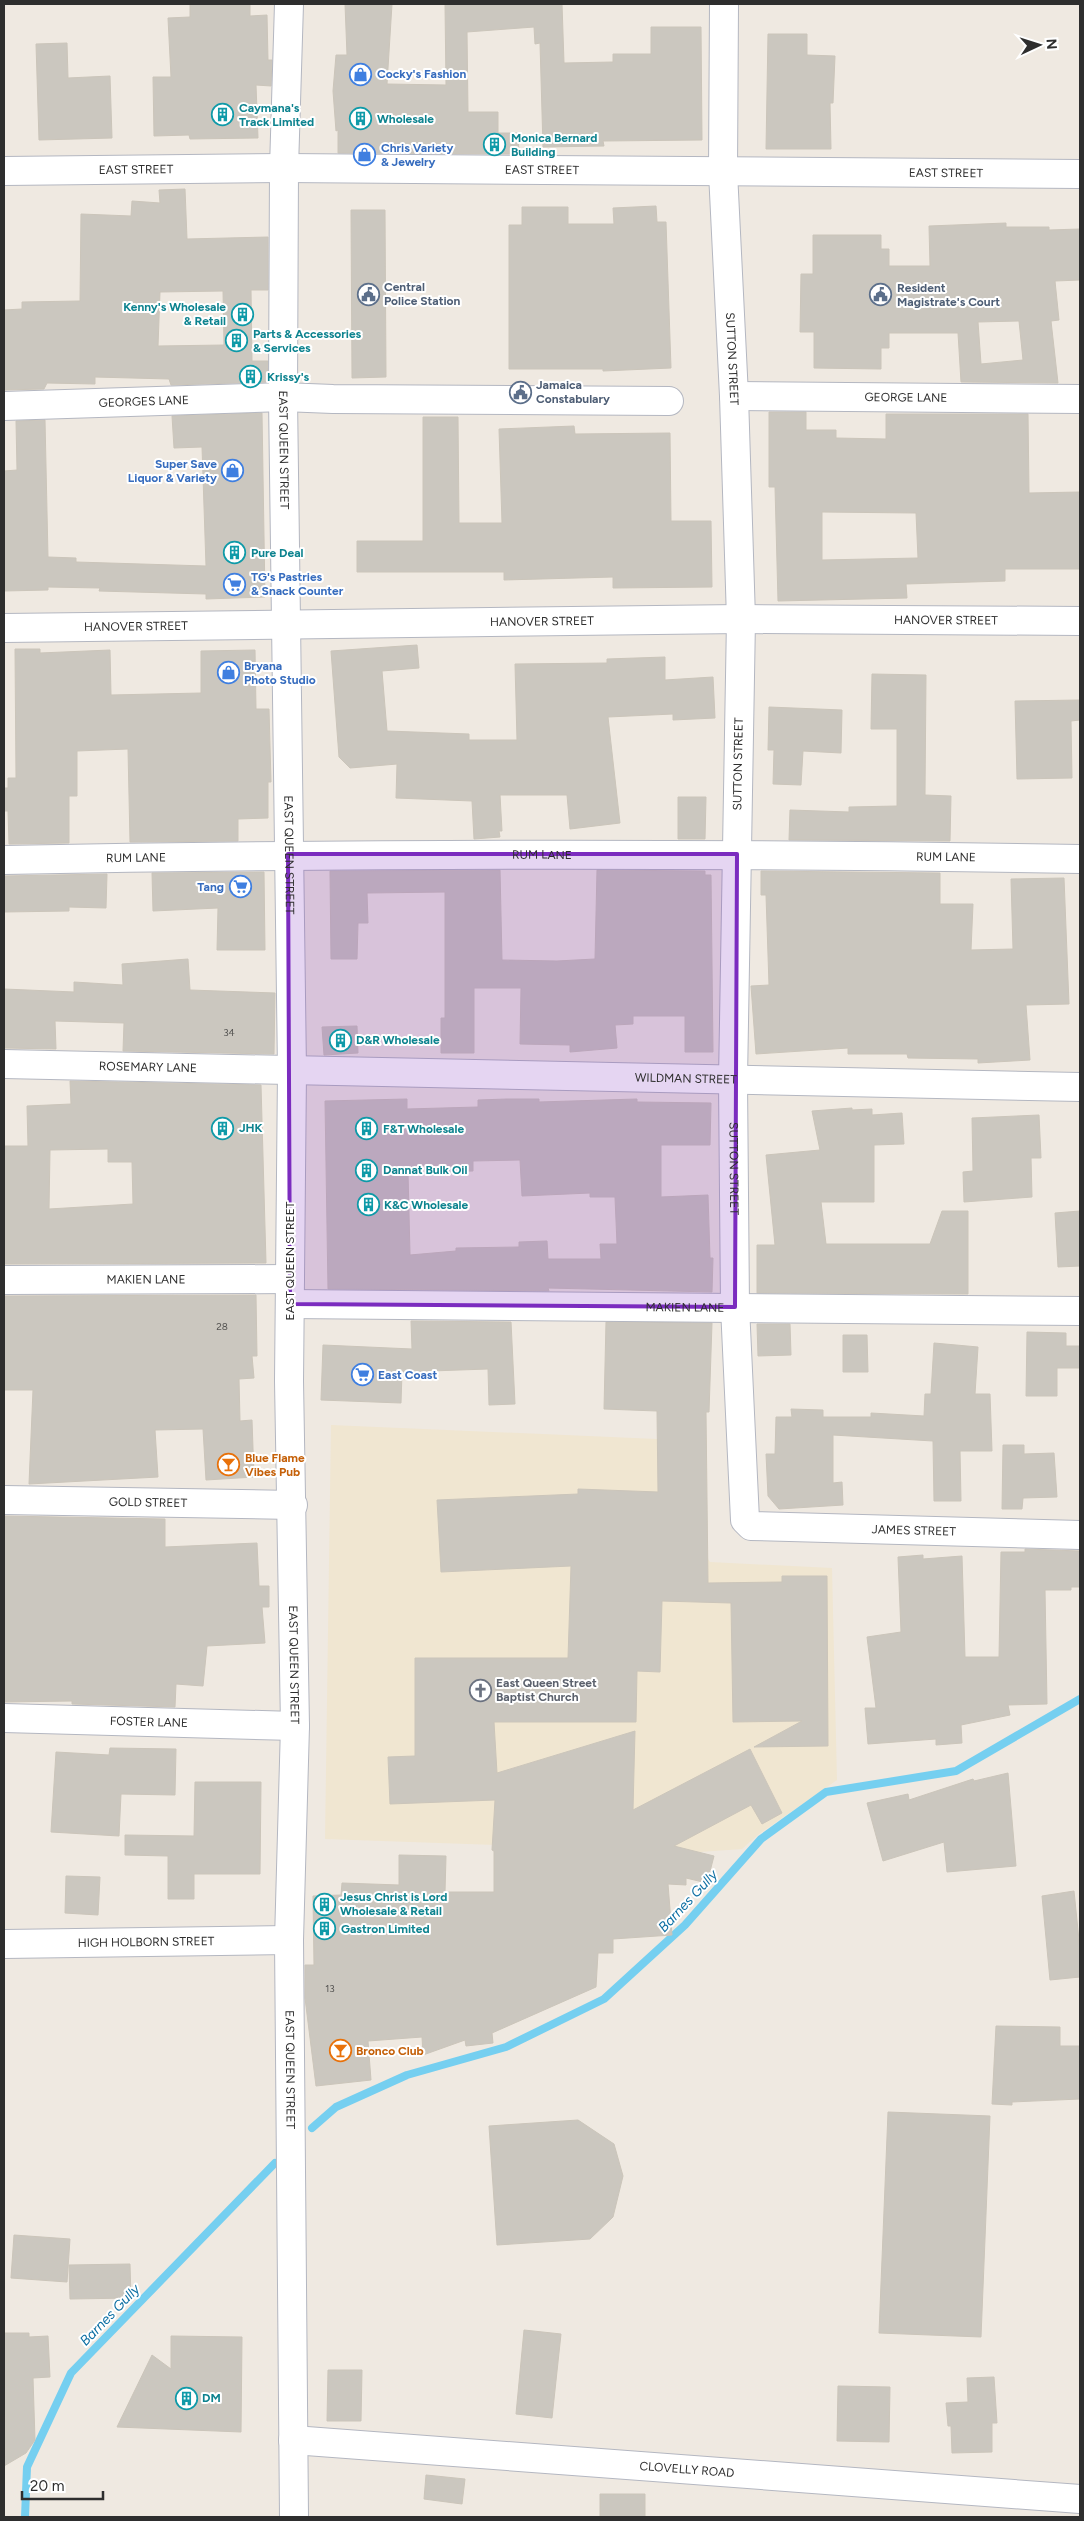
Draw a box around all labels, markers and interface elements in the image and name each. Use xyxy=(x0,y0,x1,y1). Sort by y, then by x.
north arrow xyxy=(1014,20,1064,70)
text: N xyxy=(1043,38,1060,50)
shop icon: Cocky's Fashion xyxy=(349,62,373,86)
place label: Cocky's Fashion xyxy=(377,67,466,81)
place label: Caymana's Track Limited xyxy=(239,101,314,129)
building icon: Caymana's Track Limited xyxy=(211,103,235,127)
building icon: Wholesale xyxy=(349,107,373,131)
place label: Wholesale xyxy=(377,112,434,126)
place label: Monica Bernard Building xyxy=(511,131,597,159)
building icon: Monica Bernard Building xyxy=(483,133,507,157)
place label: Chris Variety & Jewelry xyxy=(381,141,453,169)
shop icon: Chris Variety & Jewelry xyxy=(353,143,377,167)
street label: EAST STREET xyxy=(99,162,174,177)
street label: EAST STREET xyxy=(505,163,580,177)
street label: EAST STREET xyxy=(909,166,984,180)
place label: Central Police Station xyxy=(384,280,461,308)
place label: Resident Magistrate's Court xyxy=(897,281,1000,309)
public building icon: Central Police Station xyxy=(356,282,380,306)
public building icon: Resident Magistrate's Court xyxy=(869,283,893,307)
place label: Kenny's Wholesale & Retail xyxy=(123,300,226,328)
building icon: Kenny's Wholesale & Retail xyxy=(230,302,254,326)
street label: SUTTON STREET xyxy=(723,312,741,406)
place label: Parts & Accessories & Services xyxy=(253,327,362,355)
building icon: Parts & Accessories & Services xyxy=(225,329,249,353)
building icon: Krissy's xyxy=(239,365,263,389)
place label: Krissy's xyxy=(267,370,310,384)
place label: Jamaica Constabulary xyxy=(536,378,610,406)
public building icon: Jamaica Constabulary xyxy=(508,380,532,404)
street label: EAST QUEEN STREET xyxy=(276,390,292,510)
street label: GEORGE LANE xyxy=(864,390,948,405)
street label: GEORGES LANE xyxy=(99,393,189,410)
place label: Super Save Liquor & Variety xyxy=(128,457,217,485)
shop icon: Super Save Liquor & Variety xyxy=(221,459,245,483)
building icon: Pure Deal xyxy=(223,541,247,565)
place label: Pure Deal xyxy=(251,546,304,560)
place label: TG's Pastries & Snack Counter xyxy=(251,570,344,598)
supermarket icon: TG's Pastries & Snack Counter xyxy=(223,572,247,596)
street label: HANOVER STREET xyxy=(894,613,998,628)
street label: HANOVER STREET xyxy=(490,614,594,629)
street label: HANOVER STREET xyxy=(84,619,188,634)
place label: Bryana Photo Studio xyxy=(244,659,316,687)
shop icon: Bryana Photo Studio xyxy=(216,661,240,685)
street label: SUTTON STREET xyxy=(730,717,746,811)
street label: EAST QUEEN STREET xyxy=(281,795,297,915)
street label: RUM LANE xyxy=(512,848,572,862)
street label: RUM LANE xyxy=(106,850,166,865)
street label: RUM LANE xyxy=(916,850,976,864)
supermarket icon: Tang xyxy=(228,875,252,899)
place label: Tang xyxy=(197,880,224,894)
house number: 34 xyxy=(223,1026,235,1039)
building icon: D&R Wholesale xyxy=(328,1028,352,1052)
place label: D&R Wholesale xyxy=(356,1033,440,1047)
street label: ROSEMARY LANE xyxy=(99,1059,197,1075)
street label: WILDMAN STREET xyxy=(635,1070,737,1087)
building icon: JHK xyxy=(211,1116,235,1140)
building icon: F&T Wholesale xyxy=(355,1117,379,1141)
place label: JHK xyxy=(239,1121,263,1135)
place label: F&T Wholesale xyxy=(383,1122,464,1136)
street label: SUTTON STREET xyxy=(726,1122,741,1215)
building icon: Dannat Bulk Oil xyxy=(355,1158,379,1182)
place label: Dannat Bulk Oil xyxy=(383,1163,468,1177)
building icon: K&C Wholesale xyxy=(356,1193,380,1217)
place label: K&C Wholesale xyxy=(384,1198,468,1212)
street label: EAST QUEEN STREET xyxy=(283,1201,297,1320)
street label: MAKIEN LANE xyxy=(106,1272,186,1287)
street label: MAKIEN LANE xyxy=(645,1300,725,1315)
house number: 28 xyxy=(216,1320,228,1333)
supermarket icon: East Coast xyxy=(350,1363,374,1387)
place label: East Coast xyxy=(378,1368,437,1382)
place label: Blue Flame Vibes Pub xyxy=(245,1451,305,1479)
bar icon: Blue Flame Vibes Pub xyxy=(217,1453,241,1477)
street label: GOLD STREET xyxy=(109,1495,188,1510)
street label: JAMES STREET xyxy=(871,1522,956,1539)
street label: EAST QUEEN STREET xyxy=(286,1605,302,1725)
place label: East Queen Street Baptist Church xyxy=(496,1676,597,1704)
church icon: East Queen Street Baptist Church xyxy=(468,1678,492,1702)
street label: FOSTER LANE xyxy=(110,1714,188,1730)
water label: Barnes Gully xyxy=(655,1866,722,1936)
place label: Jesus Christ is Lord Wholesale & Retail xyxy=(340,1890,447,1918)
building icon: Jesus Christ is Lord Wholesale & Retail xyxy=(312,1892,336,1916)
building icon: Gastron Limited xyxy=(313,1917,337,1941)
place label: Gastron Limited xyxy=(341,1922,430,1936)
street label: HIGH HOLBORN STREET xyxy=(78,1934,215,1950)
house number: 13 xyxy=(325,1982,335,1995)
street label: EAST QUEEN STREET xyxy=(283,2010,298,2130)
bar icon: Bronco Club xyxy=(328,2039,352,2063)
place label: Bronco Club xyxy=(356,2044,424,2058)
water label: Barnes Gully xyxy=(76,2280,144,2349)
building icon: DM xyxy=(174,2386,198,2410)
place label: DM xyxy=(202,2391,221,2405)
street label: CLOVELLY ROAD xyxy=(639,2459,735,2480)
scale bar xyxy=(22,2468,104,2500)
text: 20 m xyxy=(30,2477,64,2495)

